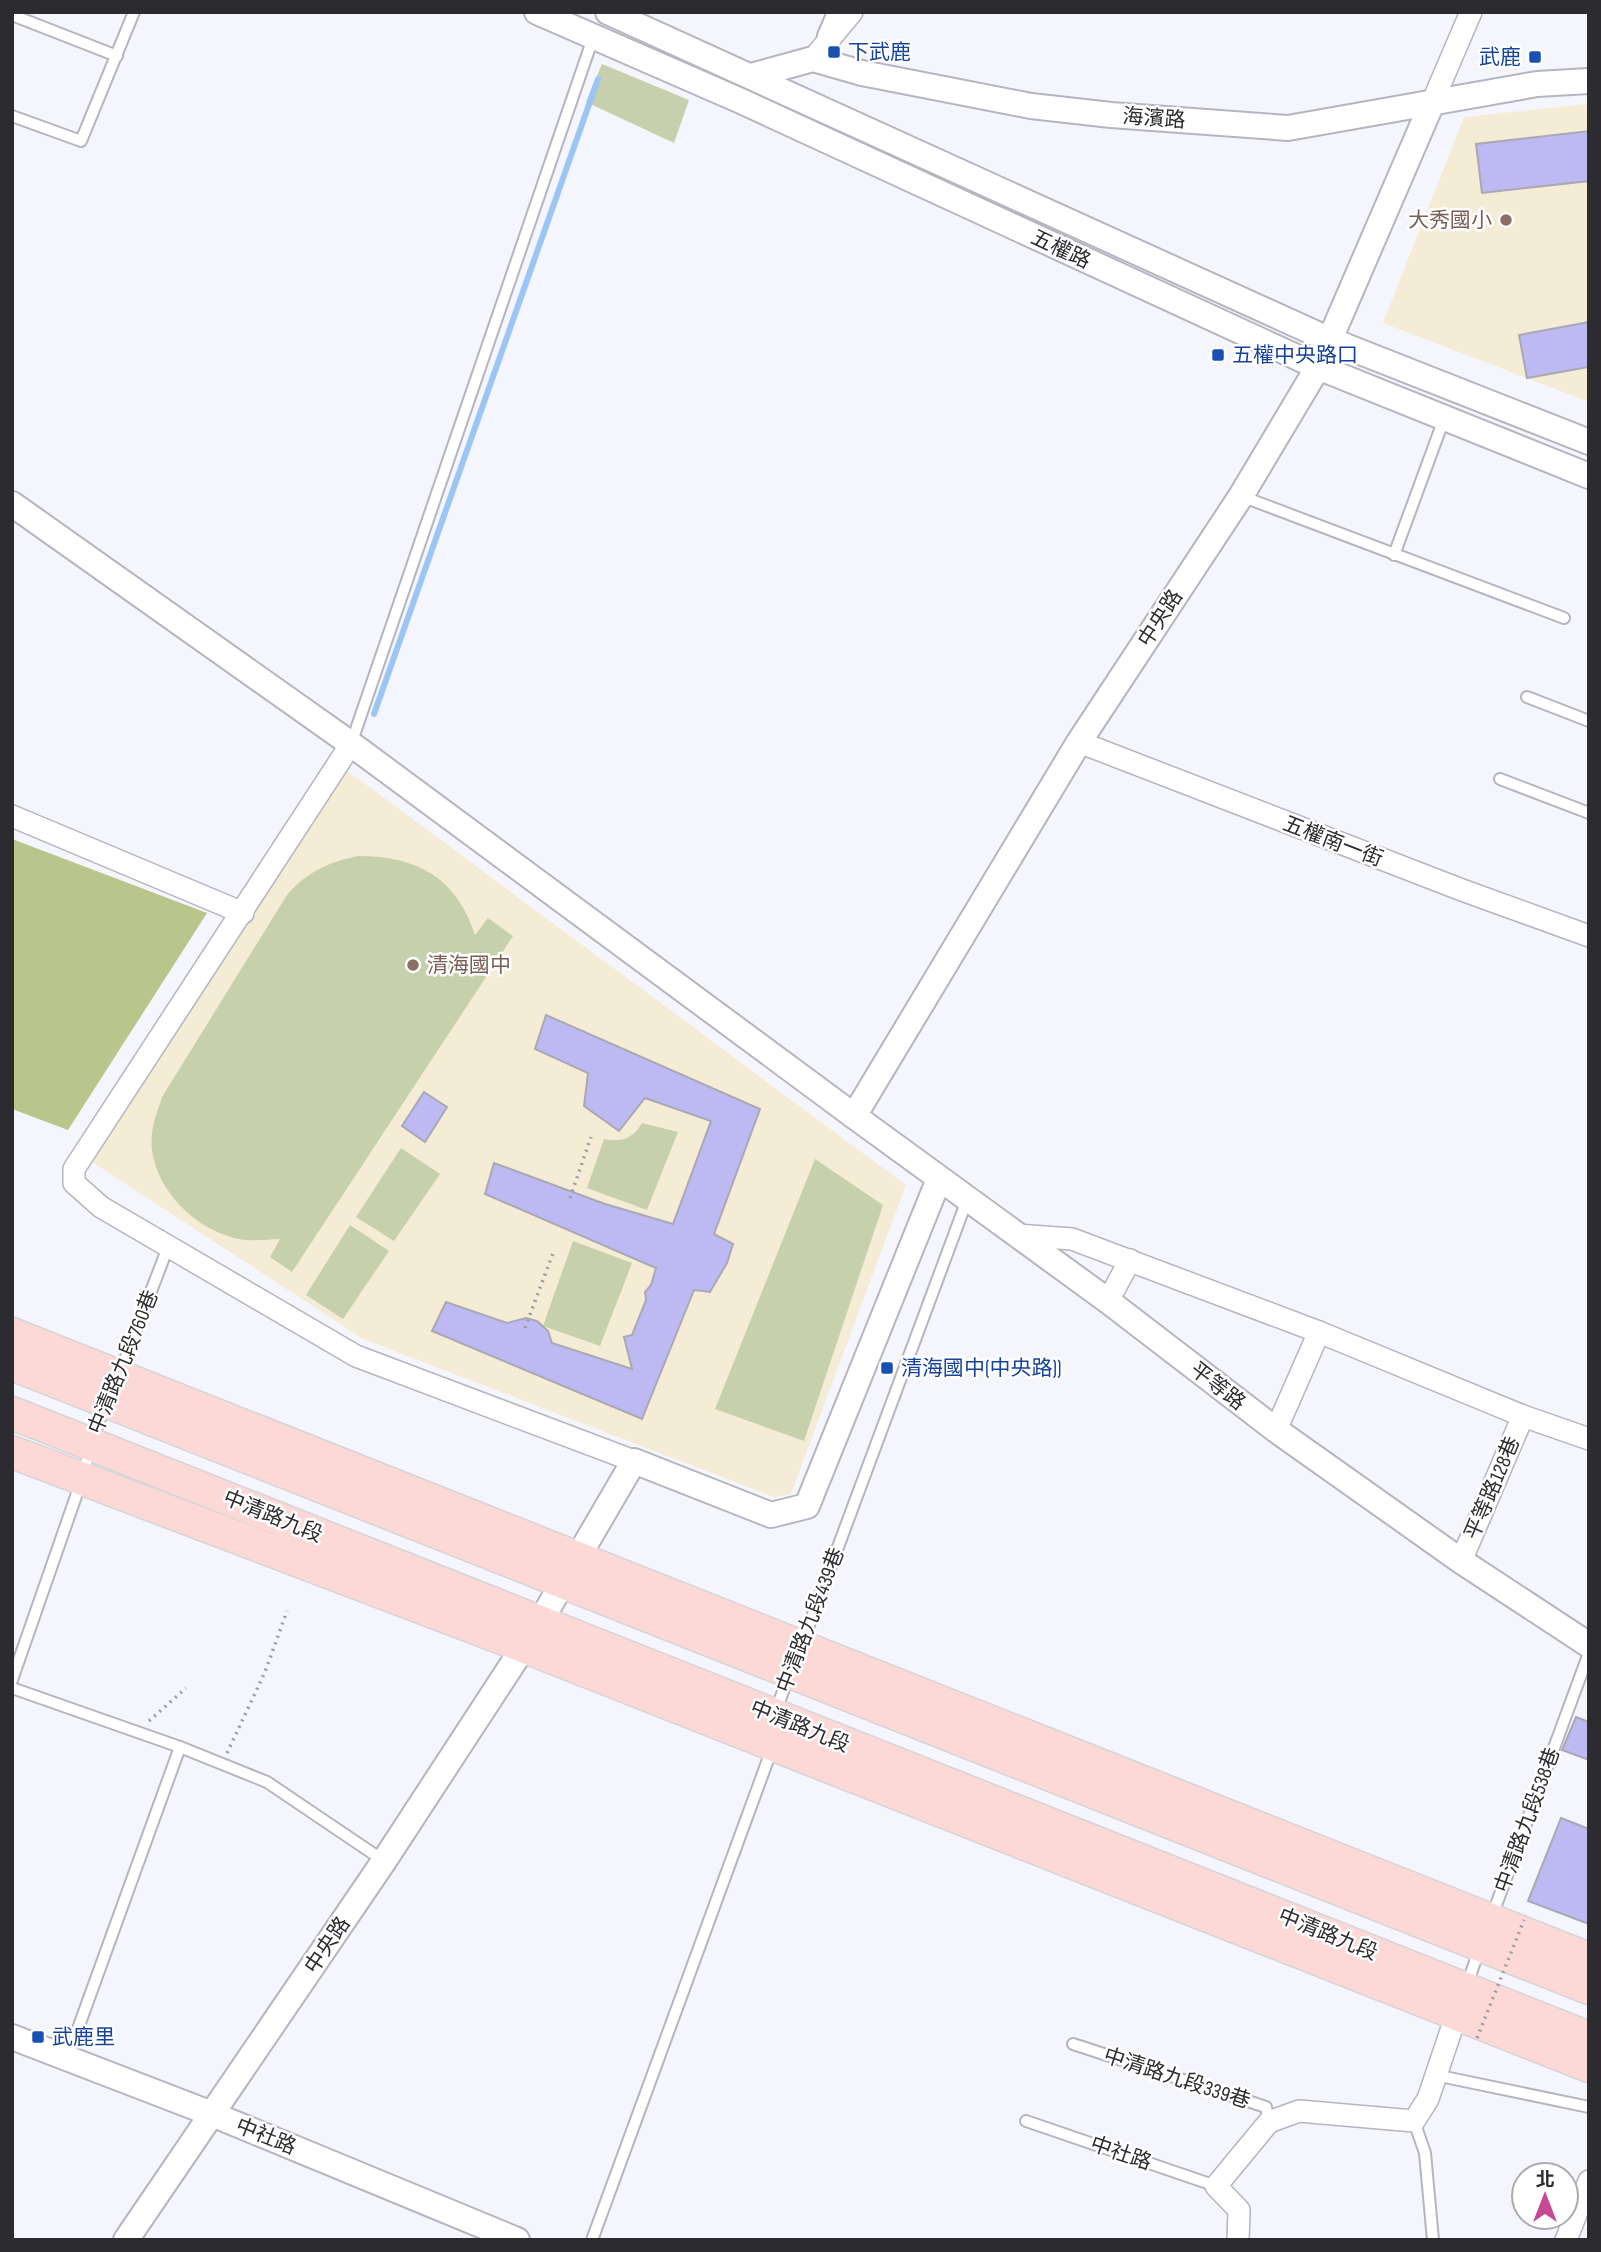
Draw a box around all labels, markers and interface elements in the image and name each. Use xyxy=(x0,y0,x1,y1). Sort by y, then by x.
place label: 下武鹿 xyxy=(848,40,911,65)
marker: 下武鹿 xyxy=(826,44,842,60)
place label: 武鹿 xyxy=(1479,45,1521,70)
marker: 武鹿 xyxy=(1527,49,1543,65)
street label: 海濱路 xyxy=(1122,104,1186,133)
place label: 大秀國小 xyxy=(1408,208,1492,233)
marker: 大秀國小 xyxy=(1498,212,1514,228)
street label: 五權路 xyxy=(1027,225,1095,274)
place label: 五權中央路口 xyxy=(1232,343,1358,368)
marker: 五權中央路口 xyxy=(1210,347,1226,363)
street label: 中央路 xyxy=(1133,585,1188,651)
street label: 五權南一街 xyxy=(1279,811,1386,872)
place label: 清海國中 xyxy=(427,953,511,978)
marker: 清海國中 xyxy=(405,957,421,973)
street label: 中清路九段760巷 xyxy=(83,1287,164,1438)
place label: 清海國中(中央路)) xyxy=(901,1356,1062,1381)
street label: 平等路 xyxy=(1185,1357,1250,1416)
marker: 清海國中(中央路)) xyxy=(879,1360,895,1376)
street label: 平等路128巷 xyxy=(1460,1433,1525,1543)
street label: 中清路九段 xyxy=(219,1485,326,1548)
street label: 中清路九段439巷 xyxy=(771,1544,850,1696)
street label: 中清路九段 xyxy=(746,1695,853,1758)
street label: 中清路九段538巷 xyxy=(1490,1744,1565,1896)
street label: 中清路九段 xyxy=(1274,1903,1381,1966)
street label: 中央路 xyxy=(299,1912,355,1978)
place label: 武鹿里 xyxy=(52,2025,115,2050)
marker: 武鹿里 xyxy=(30,2029,46,2045)
street label: 中清路九段339巷 xyxy=(1100,2043,1253,2114)
street label: 中社路 xyxy=(232,2113,300,2160)
street label: 中社路 xyxy=(1087,2131,1155,2176)
north arrow xyxy=(1510,2161,1580,2231)
text: 北 xyxy=(1535,2169,1555,2192)

